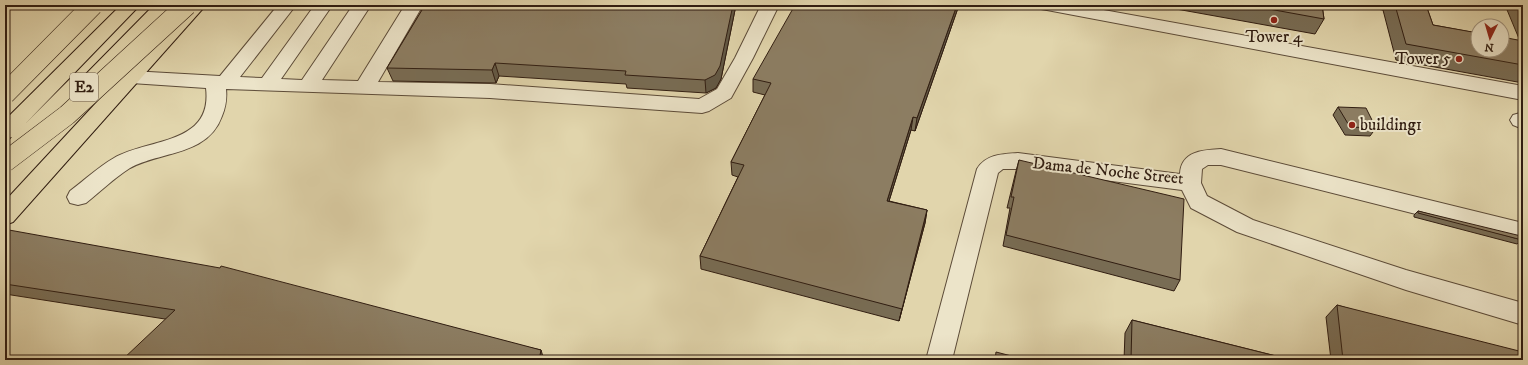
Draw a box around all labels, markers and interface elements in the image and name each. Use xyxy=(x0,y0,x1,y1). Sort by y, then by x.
marker: Tower 4 xyxy=(1269,15,1279,25)
north arrow xyxy=(1470,18,1510,58)
place label: Tower 4 xyxy=(1246,26,1304,48)
text: N xyxy=(1484,40,1494,54)
place label: Tower 5 xyxy=(1395,48,1452,70)
marker: Tower 5 xyxy=(1454,54,1464,64)
road number: E2 xyxy=(70,73,98,101)
place label: building1 xyxy=(1360,114,1422,136)
marker: building1 xyxy=(1347,120,1357,130)
street label: Dama de Noche Street xyxy=(1031,152,1185,190)

